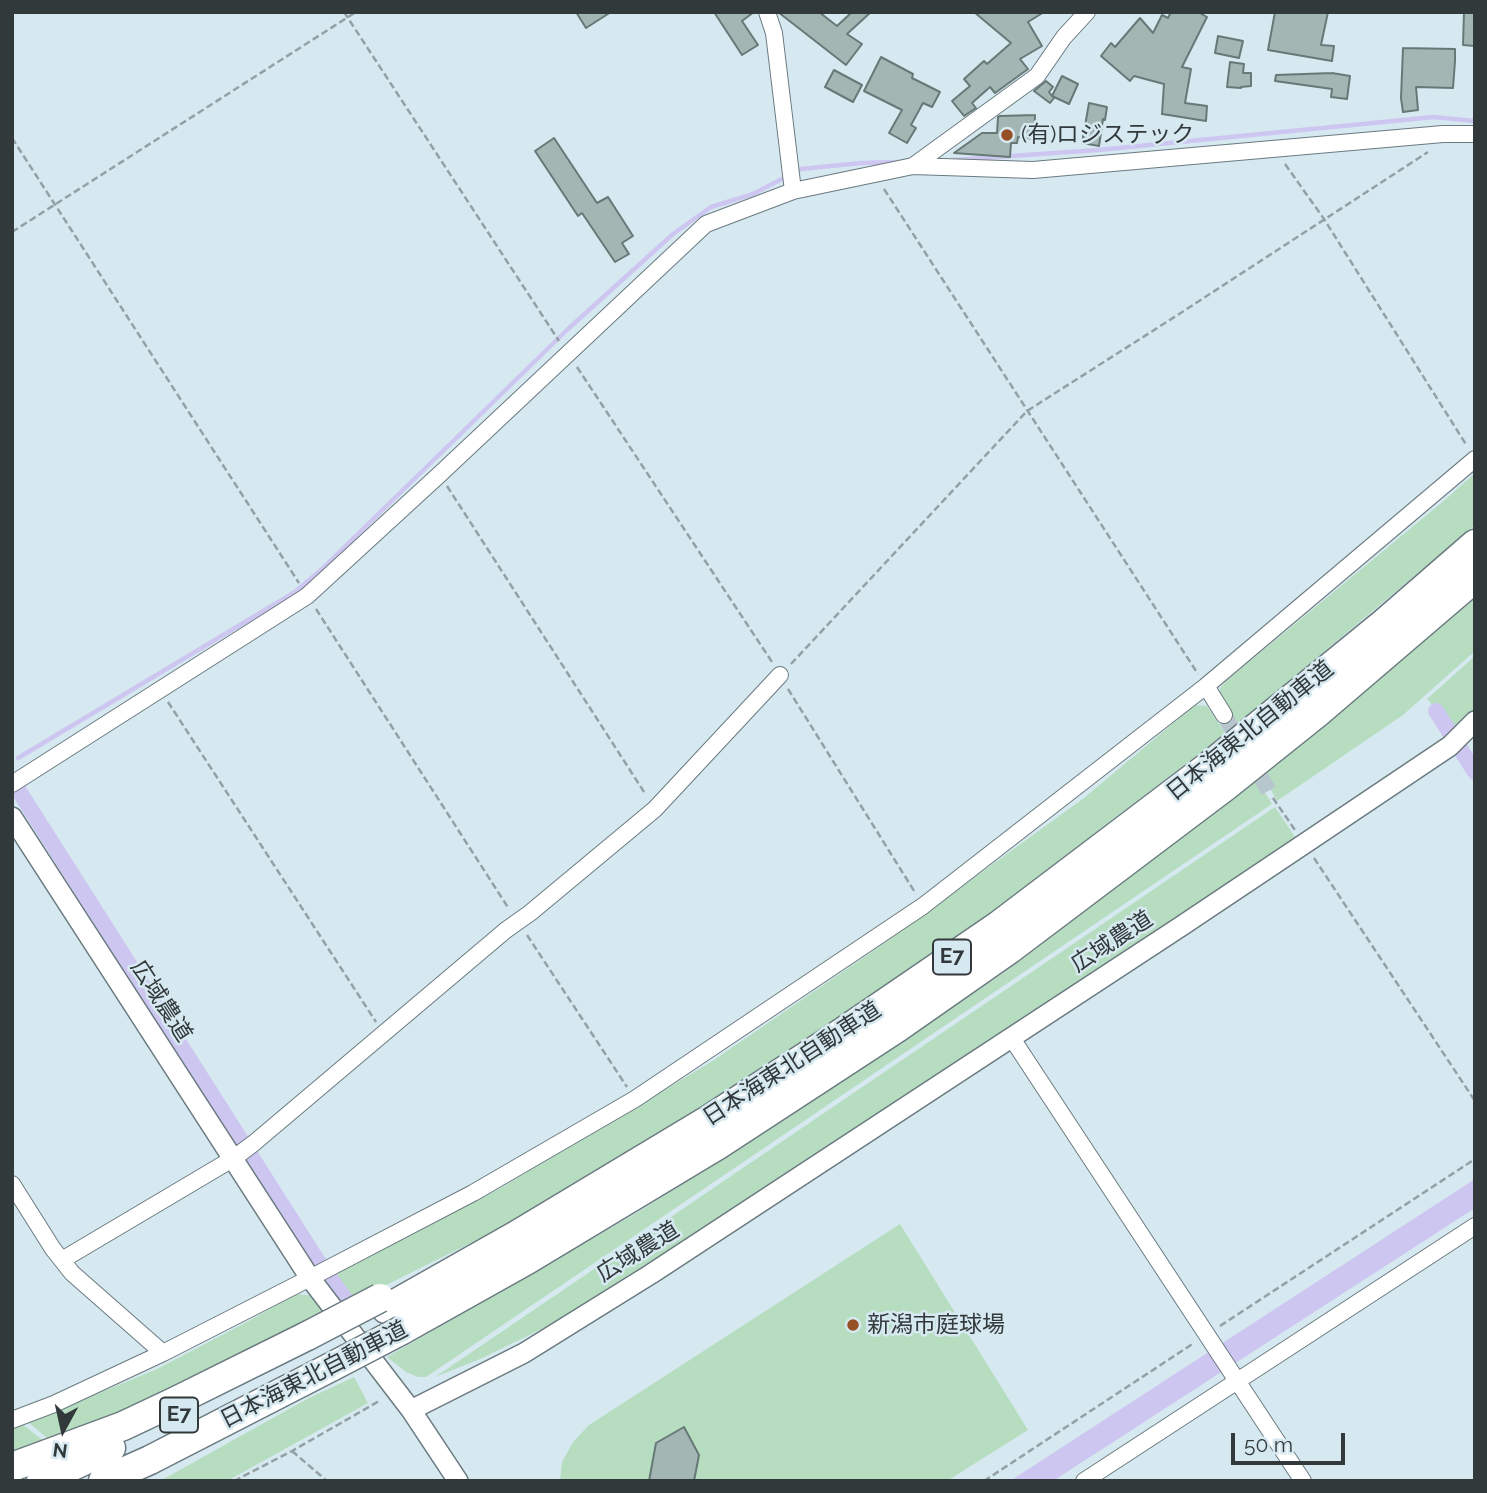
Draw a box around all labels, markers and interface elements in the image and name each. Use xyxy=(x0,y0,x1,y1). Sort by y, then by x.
place label: (有)ロジステック xyxy=(1021,121,1194,149)
marker: (有)ロジステック xyxy=(999,127,1015,143)
street label: 日本海東北自動車道 xyxy=(1161,655,1339,807)
street label: 広域農道 xyxy=(1066,905,1158,979)
road number: E7 xyxy=(933,940,971,974)
street label: 広域農道 xyxy=(124,955,198,1047)
street label: 日本海東北自動車道 xyxy=(698,996,886,1132)
street label: 広域農道 xyxy=(592,1216,684,1288)
place label: 新潟市庭球場 xyxy=(867,1311,1005,1339)
street label: 日本海東北自動車道 xyxy=(216,1316,412,1434)
marker: 新潟市庭球場 xyxy=(845,1317,861,1333)
north arrow xyxy=(28,1395,98,1465)
road number: E7 xyxy=(160,1398,198,1432)
scale bar xyxy=(1235,1420,1349,1464)
text: 50 m xyxy=(1244,1432,1293,1457)
text: N xyxy=(51,1439,69,1463)

